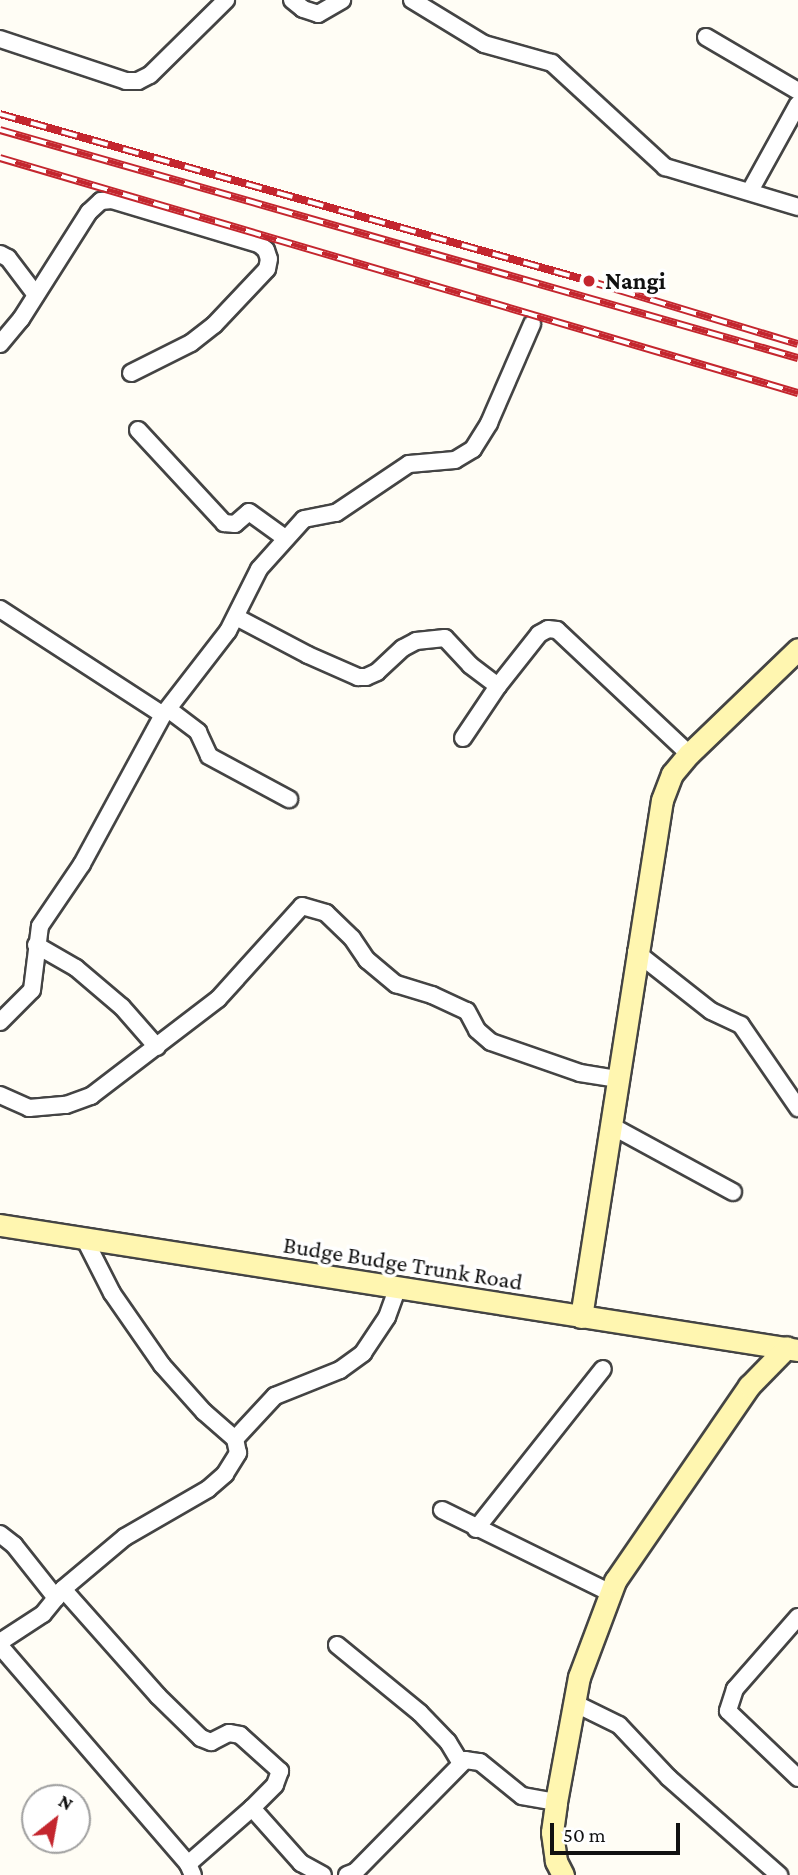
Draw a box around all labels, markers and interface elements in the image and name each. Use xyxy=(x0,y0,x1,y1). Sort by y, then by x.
place label: Nangi xyxy=(605,267,666,295)
marker: Nangi xyxy=(579,271,599,291)
street label: Budge Budge Trunk Road xyxy=(281,1230,525,1296)
north arrow xyxy=(21,1784,91,1854)
text: N xyxy=(55,1790,77,1815)
scale bar xyxy=(553,1808,682,1852)
text: 50 m xyxy=(563,1823,606,1847)

